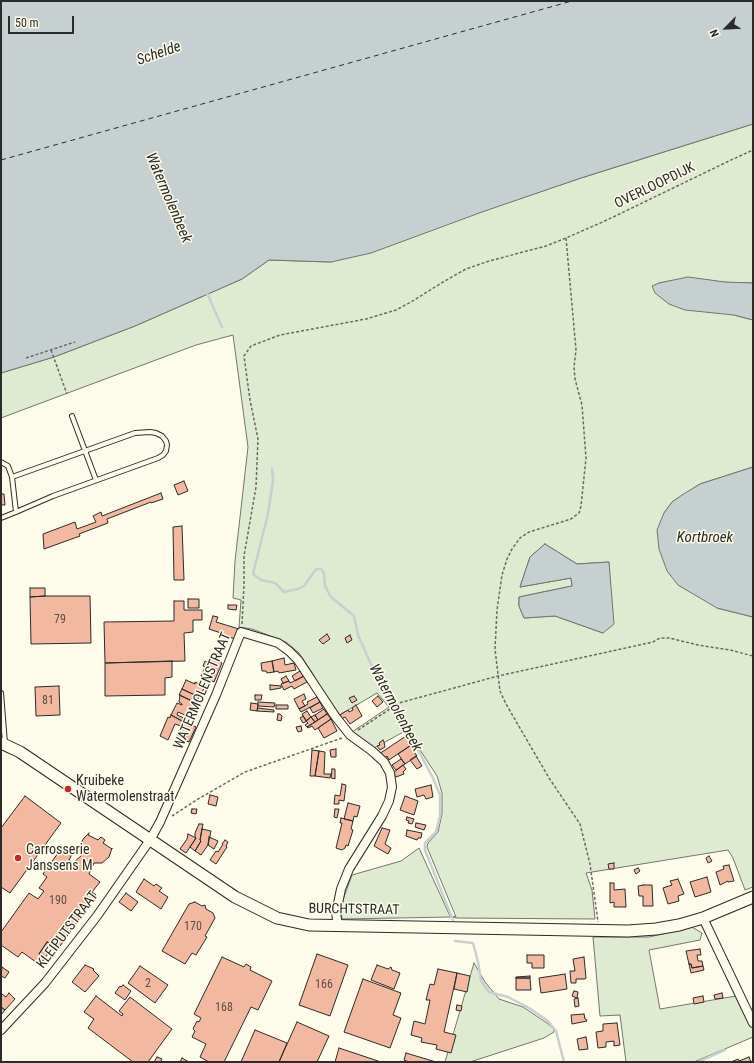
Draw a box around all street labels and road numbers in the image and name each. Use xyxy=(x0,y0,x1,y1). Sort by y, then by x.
street label: OVERLOOPDIJK xyxy=(612,159,698,213)
street label: WATERMOLENSTRAAT xyxy=(171,630,235,752)
street label: KLEIPUTSTRAAT xyxy=(34,888,102,972)
street label: BURCHTSTRAAT xyxy=(308,901,400,919)

